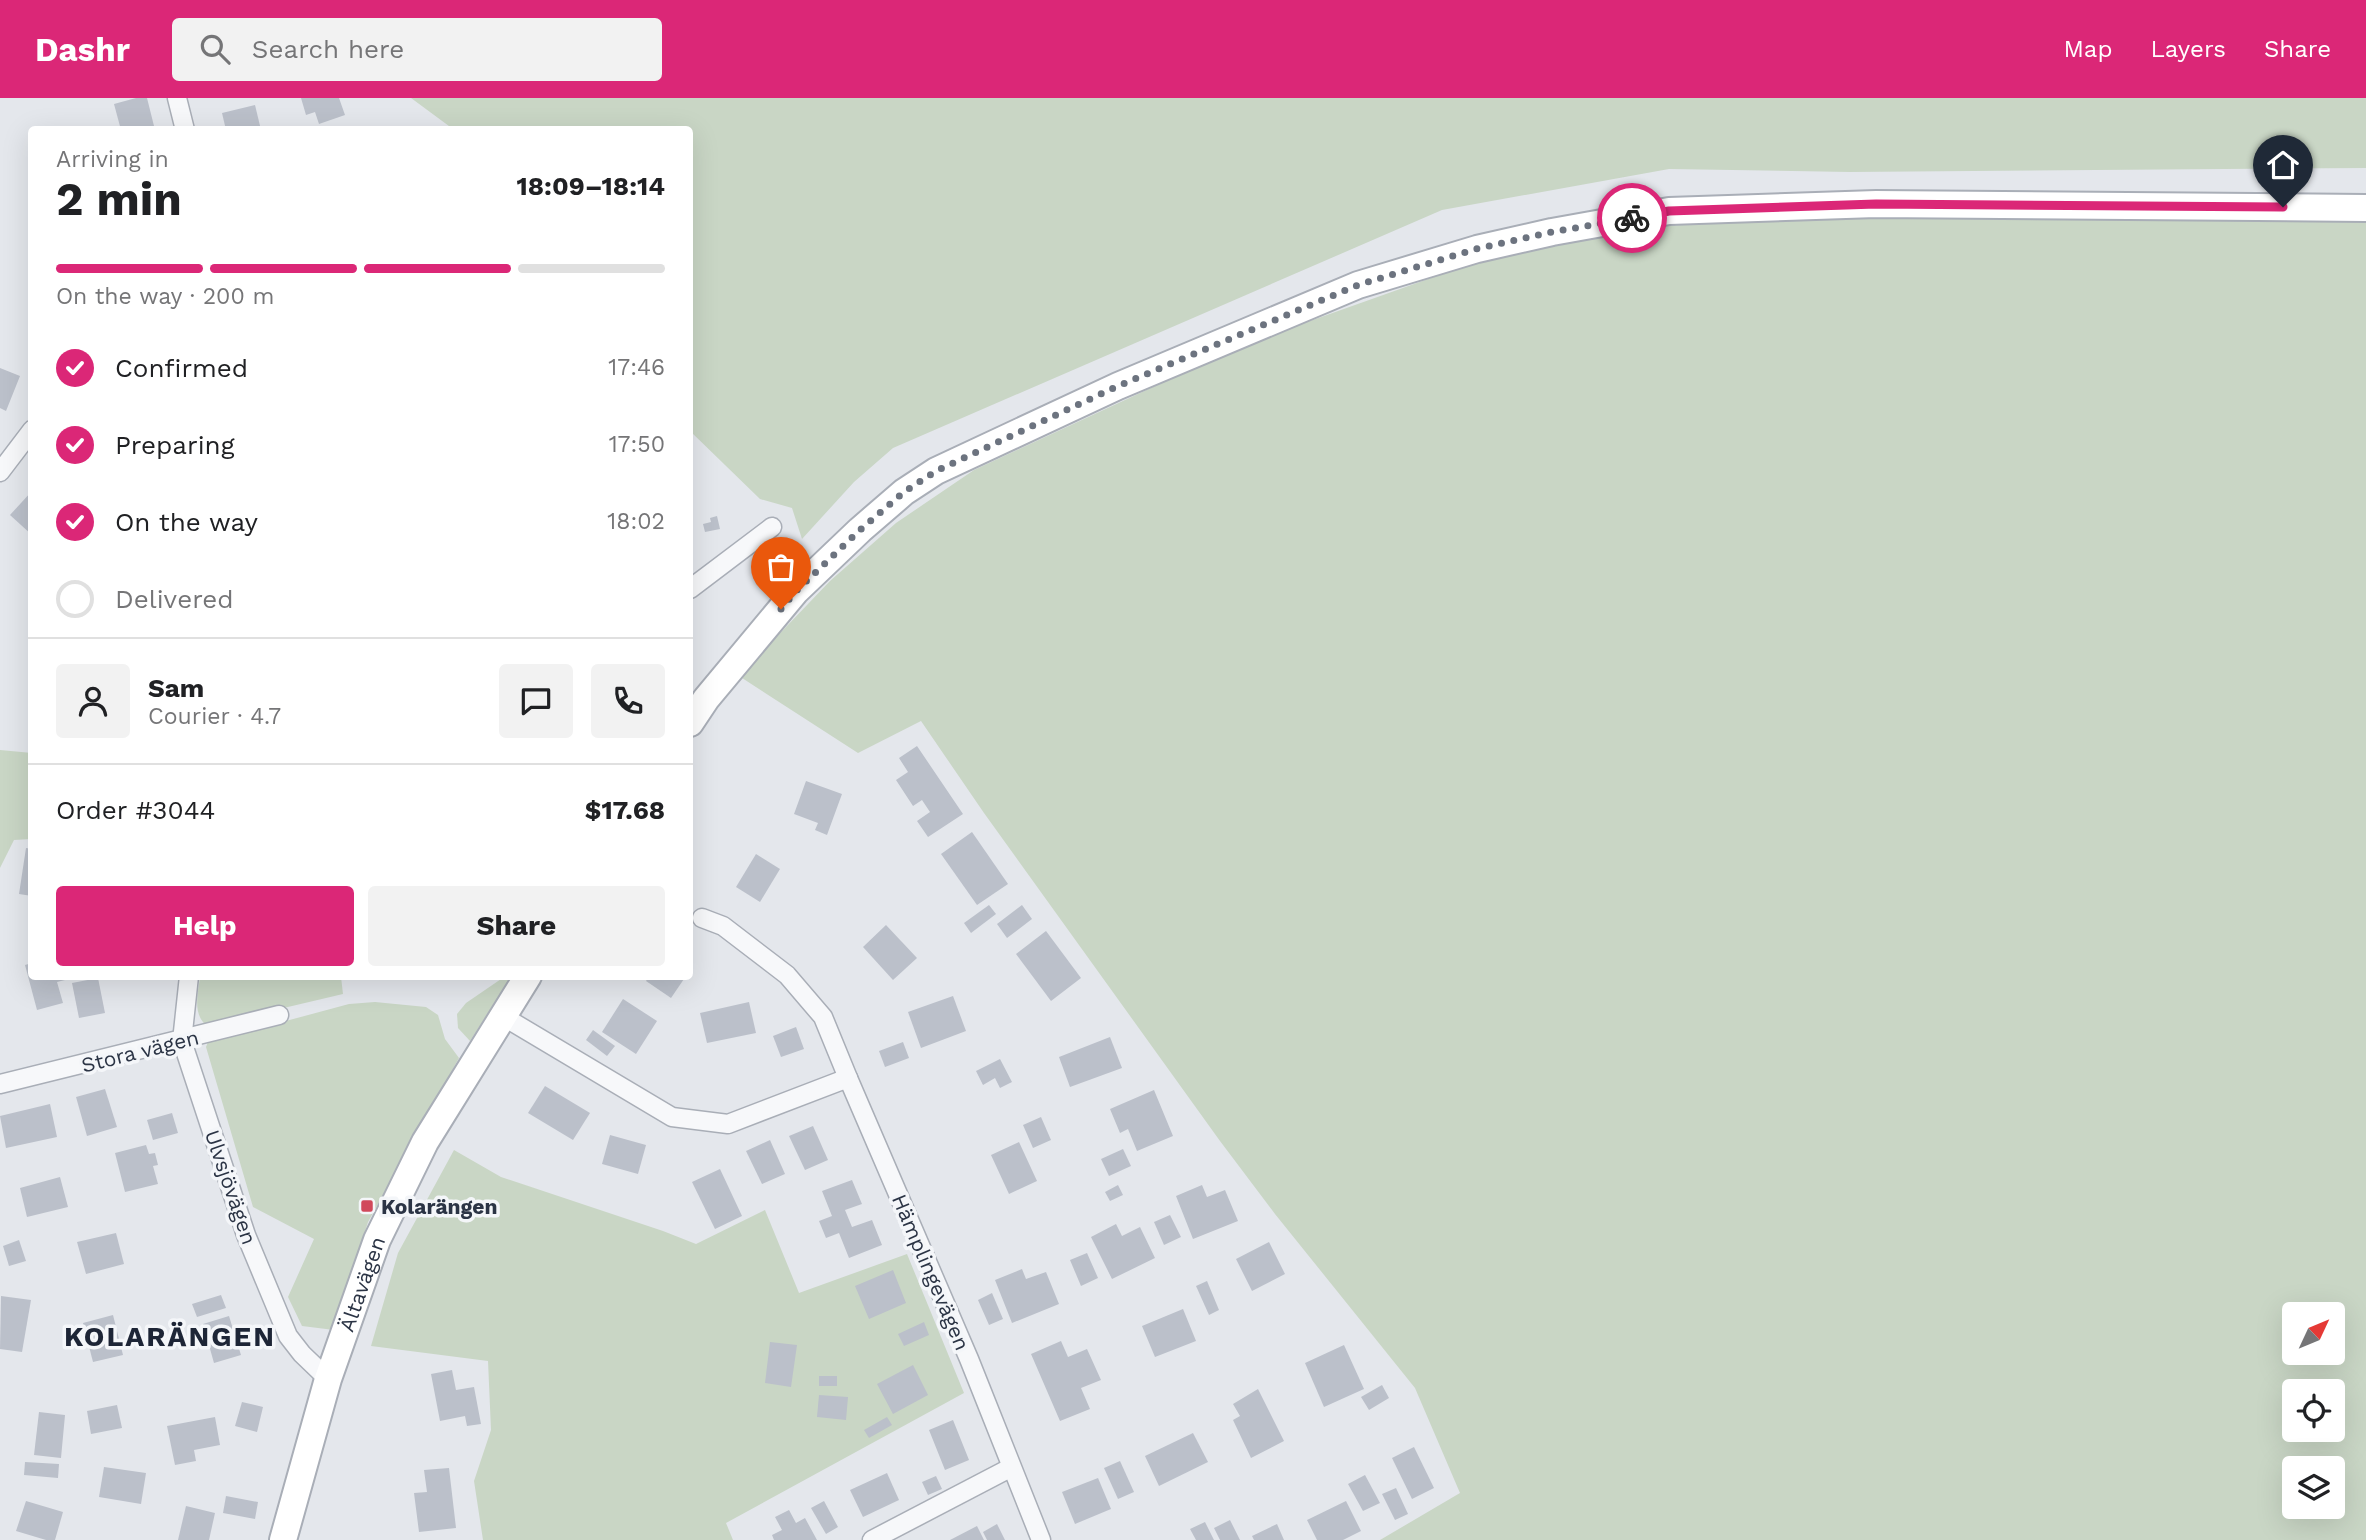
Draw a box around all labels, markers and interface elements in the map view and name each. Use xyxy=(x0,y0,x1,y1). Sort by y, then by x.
search box xyxy=(172,18,662,81)
text: Dashr xyxy=(35,30,130,69)
icon: search xyxy=(196,30,234,68)
text: Search here xyxy=(252,34,404,64)
text: Map xyxy=(2064,35,2112,63)
text: Layers xyxy=(2150,35,2226,63)
text: Share xyxy=(2264,35,2331,63)
pin xyxy=(2253,135,2313,207)
text: Arriving in xyxy=(56,146,169,173)
icon: home xyxy=(2264,146,2302,184)
text: 18:09–18:14 xyxy=(517,171,665,201)
text: 2 min xyxy=(56,172,182,226)
courier xyxy=(1597,183,1667,253)
icon: bike xyxy=(1613,199,1651,237)
text: On the way · 200 m xyxy=(56,283,274,310)
icon: check xyxy=(56,349,94,387)
text: Confirmed xyxy=(115,353,248,383)
text: 17:46 xyxy=(608,354,665,381)
icon: check xyxy=(56,426,94,464)
text: Preparing xyxy=(115,430,235,460)
text: 17:50 xyxy=(609,431,665,458)
icon: check xyxy=(56,503,94,541)
text: On the way xyxy=(115,507,258,537)
text: 18:02 xyxy=(607,508,665,535)
pin xyxy=(751,537,811,609)
icon: bag xyxy=(762,548,800,586)
text: Delivered xyxy=(115,584,234,614)
button: person xyxy=(56,664,130,738)
button: chat xyxy=(499,664,573,738)
button: phone xyxy=(591,664,665,738)
text: Sam xyxy=(148,673,204,703)
text: Courier · 4.7 xyxy=(148,703,281,730)
text: Order #3044 xyxy=(56,795,215,825)
text: $17.68 xyxy=(585,795,665,825)
button: Help xyxy=(56,886,354,966)
button: Share xyxy=(368,886,665,966)
street label: Stora vägen xyxy=(79,1024,201,1078)
street label: Ulvsjövägen xyxy=(200,1126,262,1248)
street label: Hämplingevägen xyxy=(887,1190,975,1354)
place label: Kolarängen xyxy=(381,1194,498,1219)
marker: Kolarängen xyxy=(359,1198,375,1214)
street label: Ältavägen xyxy=(333,1233,390,1335)
north arrow xyxy=(2282,1302,2345,1365)
map controls xyxy=(2282,1302,2345,1519)
district label: KOLARÄNGEN xyxy=(64,1320,276,1353)
button: locate xyxy=(2282,1379,2345,1442)
button: layers xyxy=(2282,1456,2345,1519)

